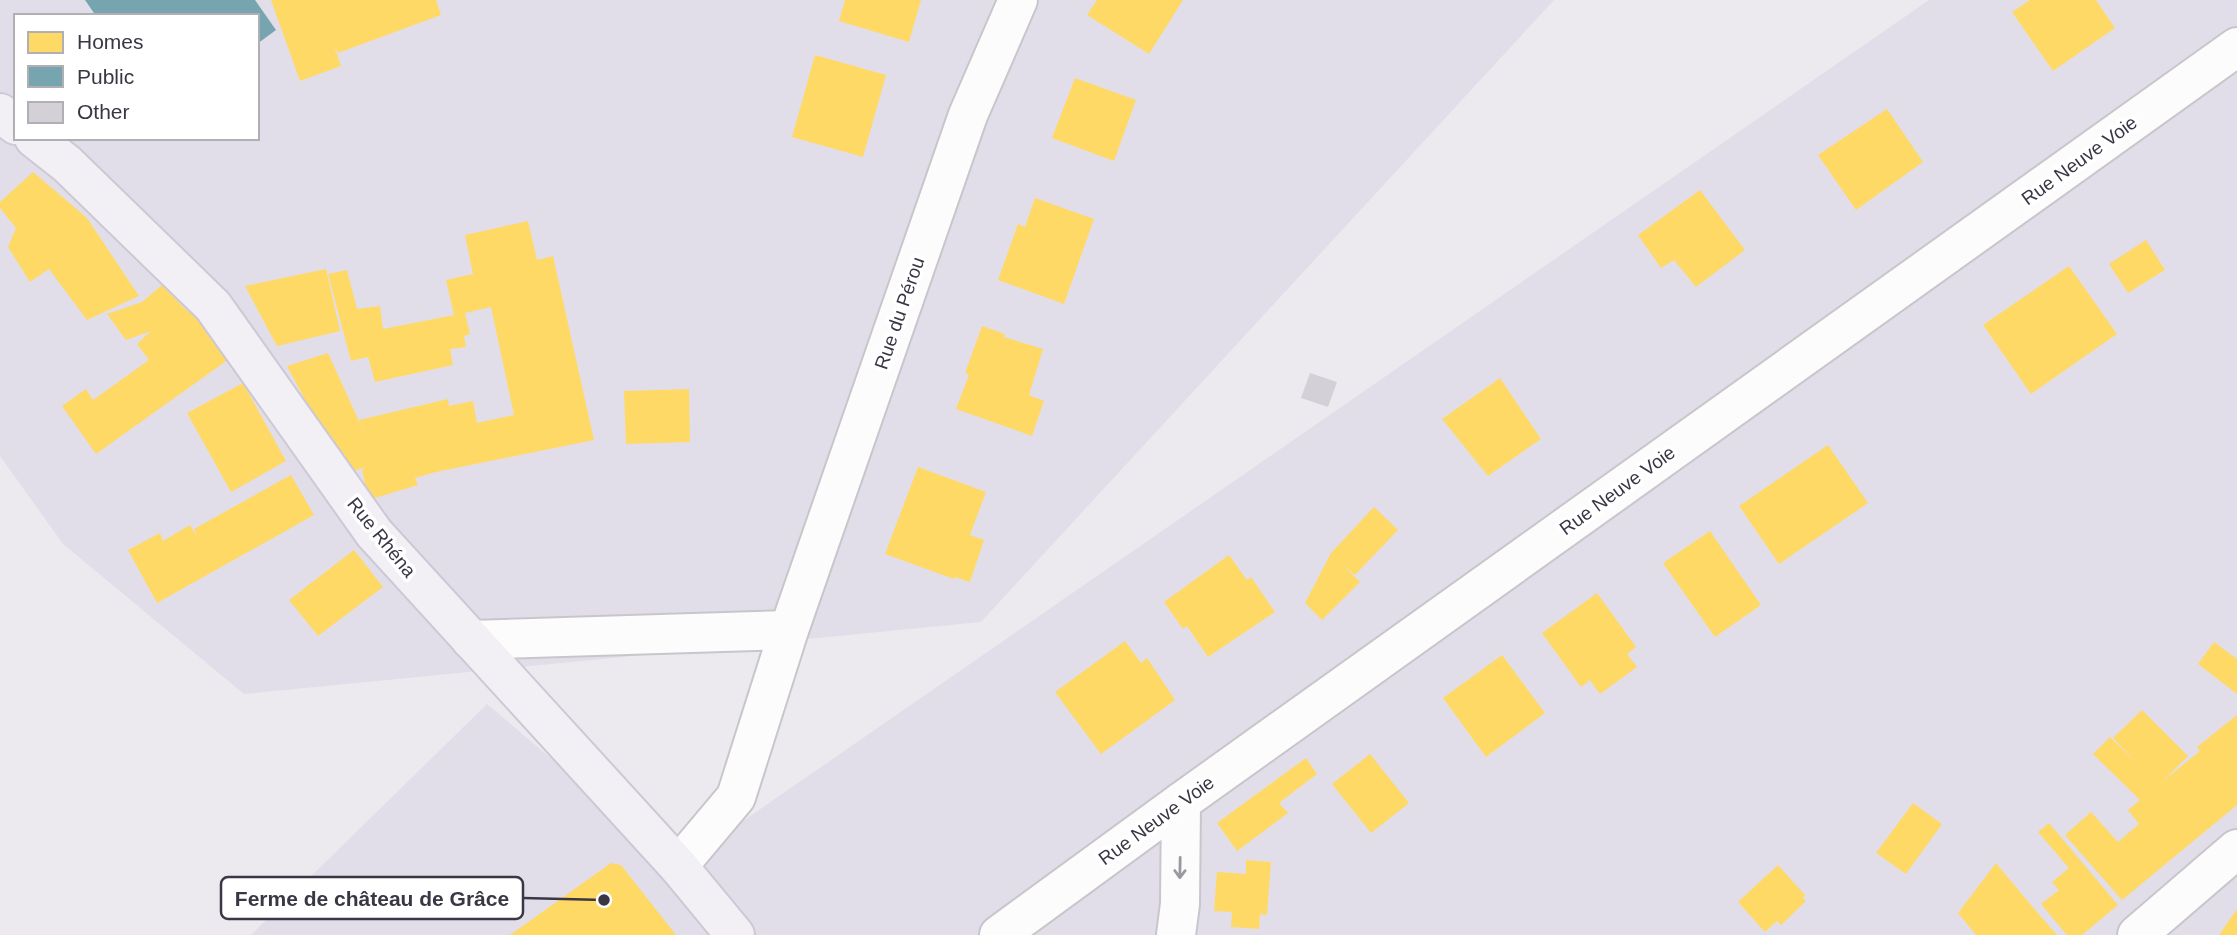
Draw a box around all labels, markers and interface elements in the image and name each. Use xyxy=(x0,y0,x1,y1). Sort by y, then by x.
legend xyxy=(14,14,259,140)
text: Homes xyxy=(77,30,144,53)
text: Public xyxy=(77,65,134,88)
text: Other xyxy=(77,100,130,123)
street label: Rue Neuve Voie xyxy=(2018,112,2141,209)
street label: Rue du Pérou xyxy=(870,254,928,372)
street label: Rue Neuve Voie xyxy=(1556,442,1679,539)
street label: Rue Rhéna xyxy=(343,493,420,582)
street label: Rue Neuve Voie xyxy=(1095,772,1218,869)
one-way arrow xyxy=(1173,857,1187,880)
callout: Ferme de château de Grâce xyxy=(221,877,523,919)
text: Ferme de château de Grâce xyxy=(235,887,509,910)

